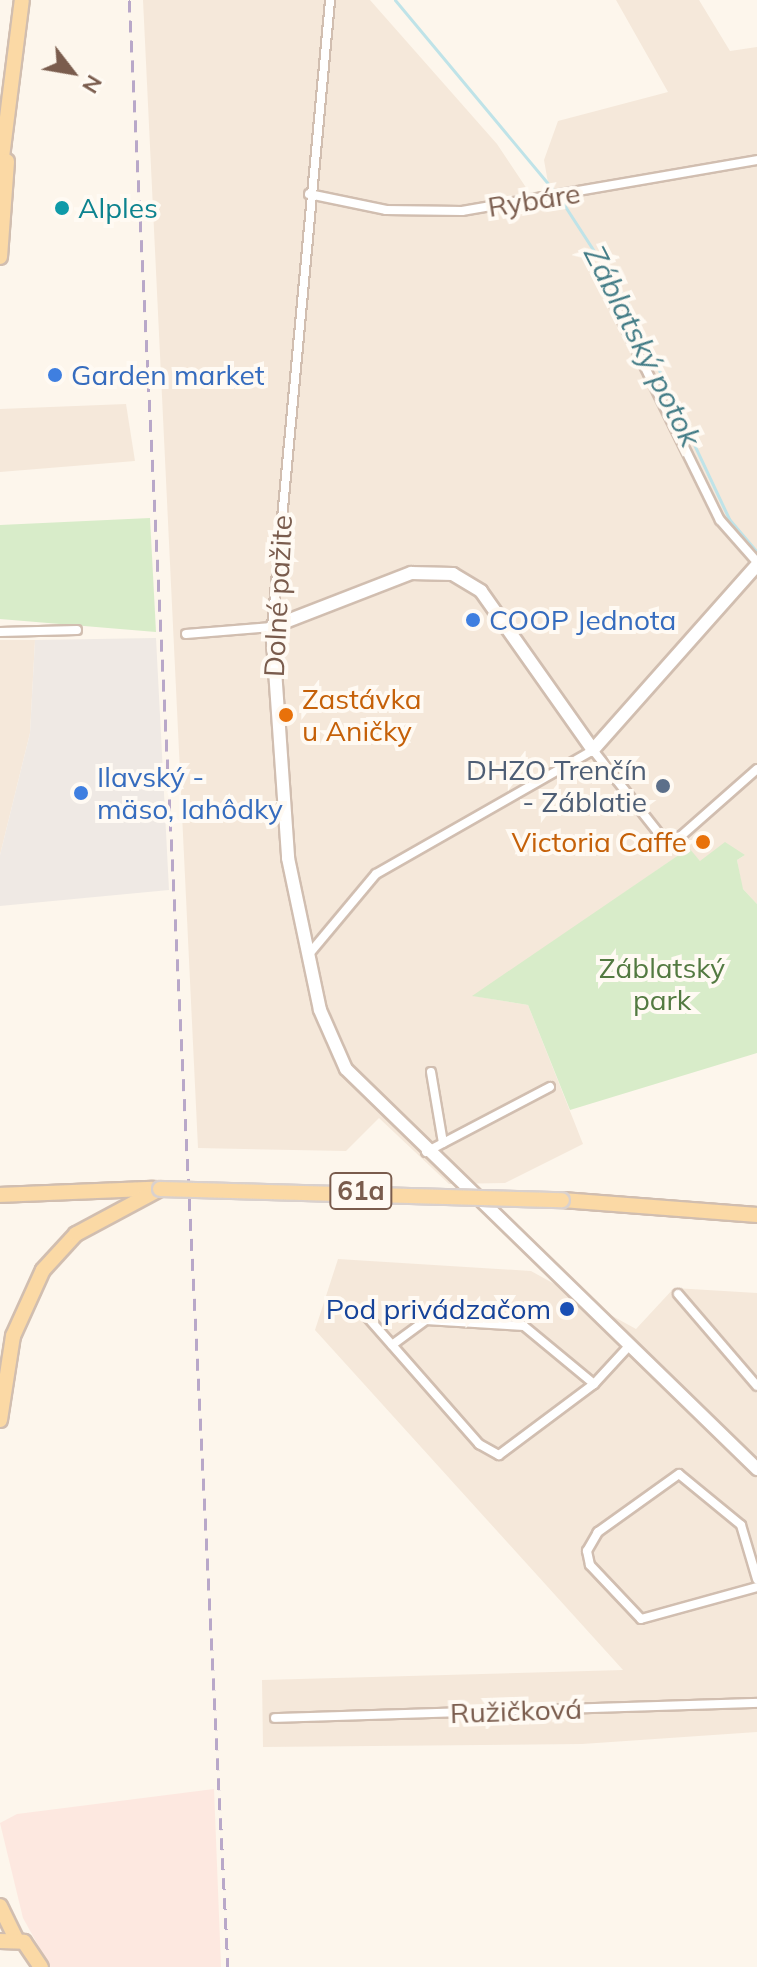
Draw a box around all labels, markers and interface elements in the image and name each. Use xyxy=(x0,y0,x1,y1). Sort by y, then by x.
north arrow xyxy=(32,32,112,112)
text: N xyxy=(76,70,109,99)
street label: Rybáre xyxy=(485,176,583,224)
place label: Alples xyxy=(78,191,158,225)
marker: Alples xyxy=(53,199,71,217)
water label: Záblatský potok xyxy=(577,239,709,453)
place label: Garden market xyxy=(71,358,265,392)
marker: Garden market xyxy=(46,366,64,384)
street label: Dolné pažite xyxy=(257,514,299,678)
place label: COOP Jednota xyxy=(489,603,676,637)
marker: COOP Jednota xyxy=(464,611,482,629)
place label: Zastávka u Aničky xyxy=(302,682,422,748)
marker: Zastávka u Aničky xyxy=(277,706,295,724)
place label: DHZO Trenčín - Záblatie xyxy=(466,753,647,819)
place label: Ilavský - mäso, lahôdky xyxy=(97,760,283,826)
marker: DHZO Trenčín - Záblatie xyxy=(654,777,672,795)
marker: Ilavský - mäso, lahôdky xyxy=(72,784,90,802)
place label: Victoria Caffe xyxy=(512,825,687,859)
marker: Victoria Caffe xyxy=(694,833,712,851)
park label: Záblatský park xyxy=(599,951,725,1017)
road number: 61a xyxy=(329,1169,393,1213)
place label: Pod privádzačom xyxy=(326,1292,551,1326)
marker: Pod privádzačom xyxy=(558,1300,576,1318)
street label: Ružičková xyxy=(449,1692,583,1730)

